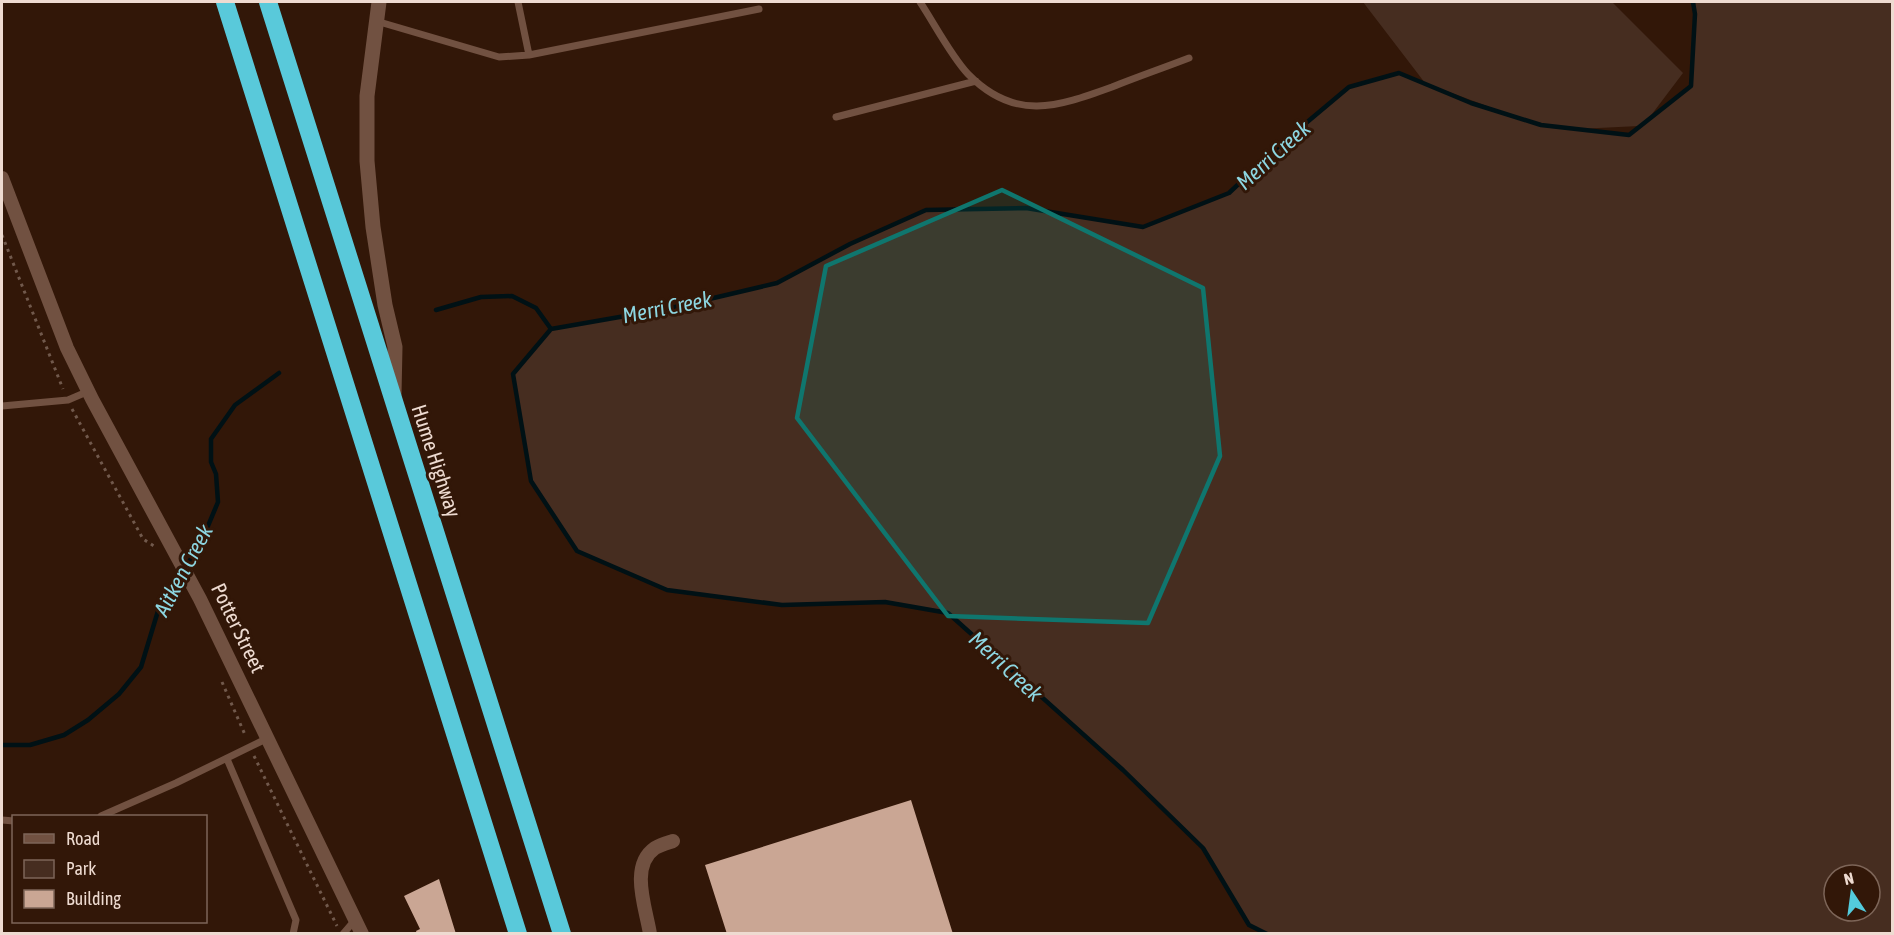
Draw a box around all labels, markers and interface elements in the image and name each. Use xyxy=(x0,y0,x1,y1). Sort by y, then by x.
water label: Merri Creek xyxy=(1231,115,1316,195)
water label: Merri Creek xyxy=(620,286,714,328)
street label: Hume Highway xyxy=(407,401,467,520)
water label: Aitken Creek xyxy=(148,519,218,621)
street label: Potter Street xyxy=(207,579,271,676)
water label: Merri Creek xyxy=(964,626,1048,707)
legend xyxy=(12,815,207,923)
text: Road xyxy=(66,828,100,849)
text: Park xyxy=(66,858,96,879)
north arrow xyxy=(1822,863,1882,923)
text: N xyxy=(1842,869,1855,888)
text: Building xyxy=(66,888,121,909)

